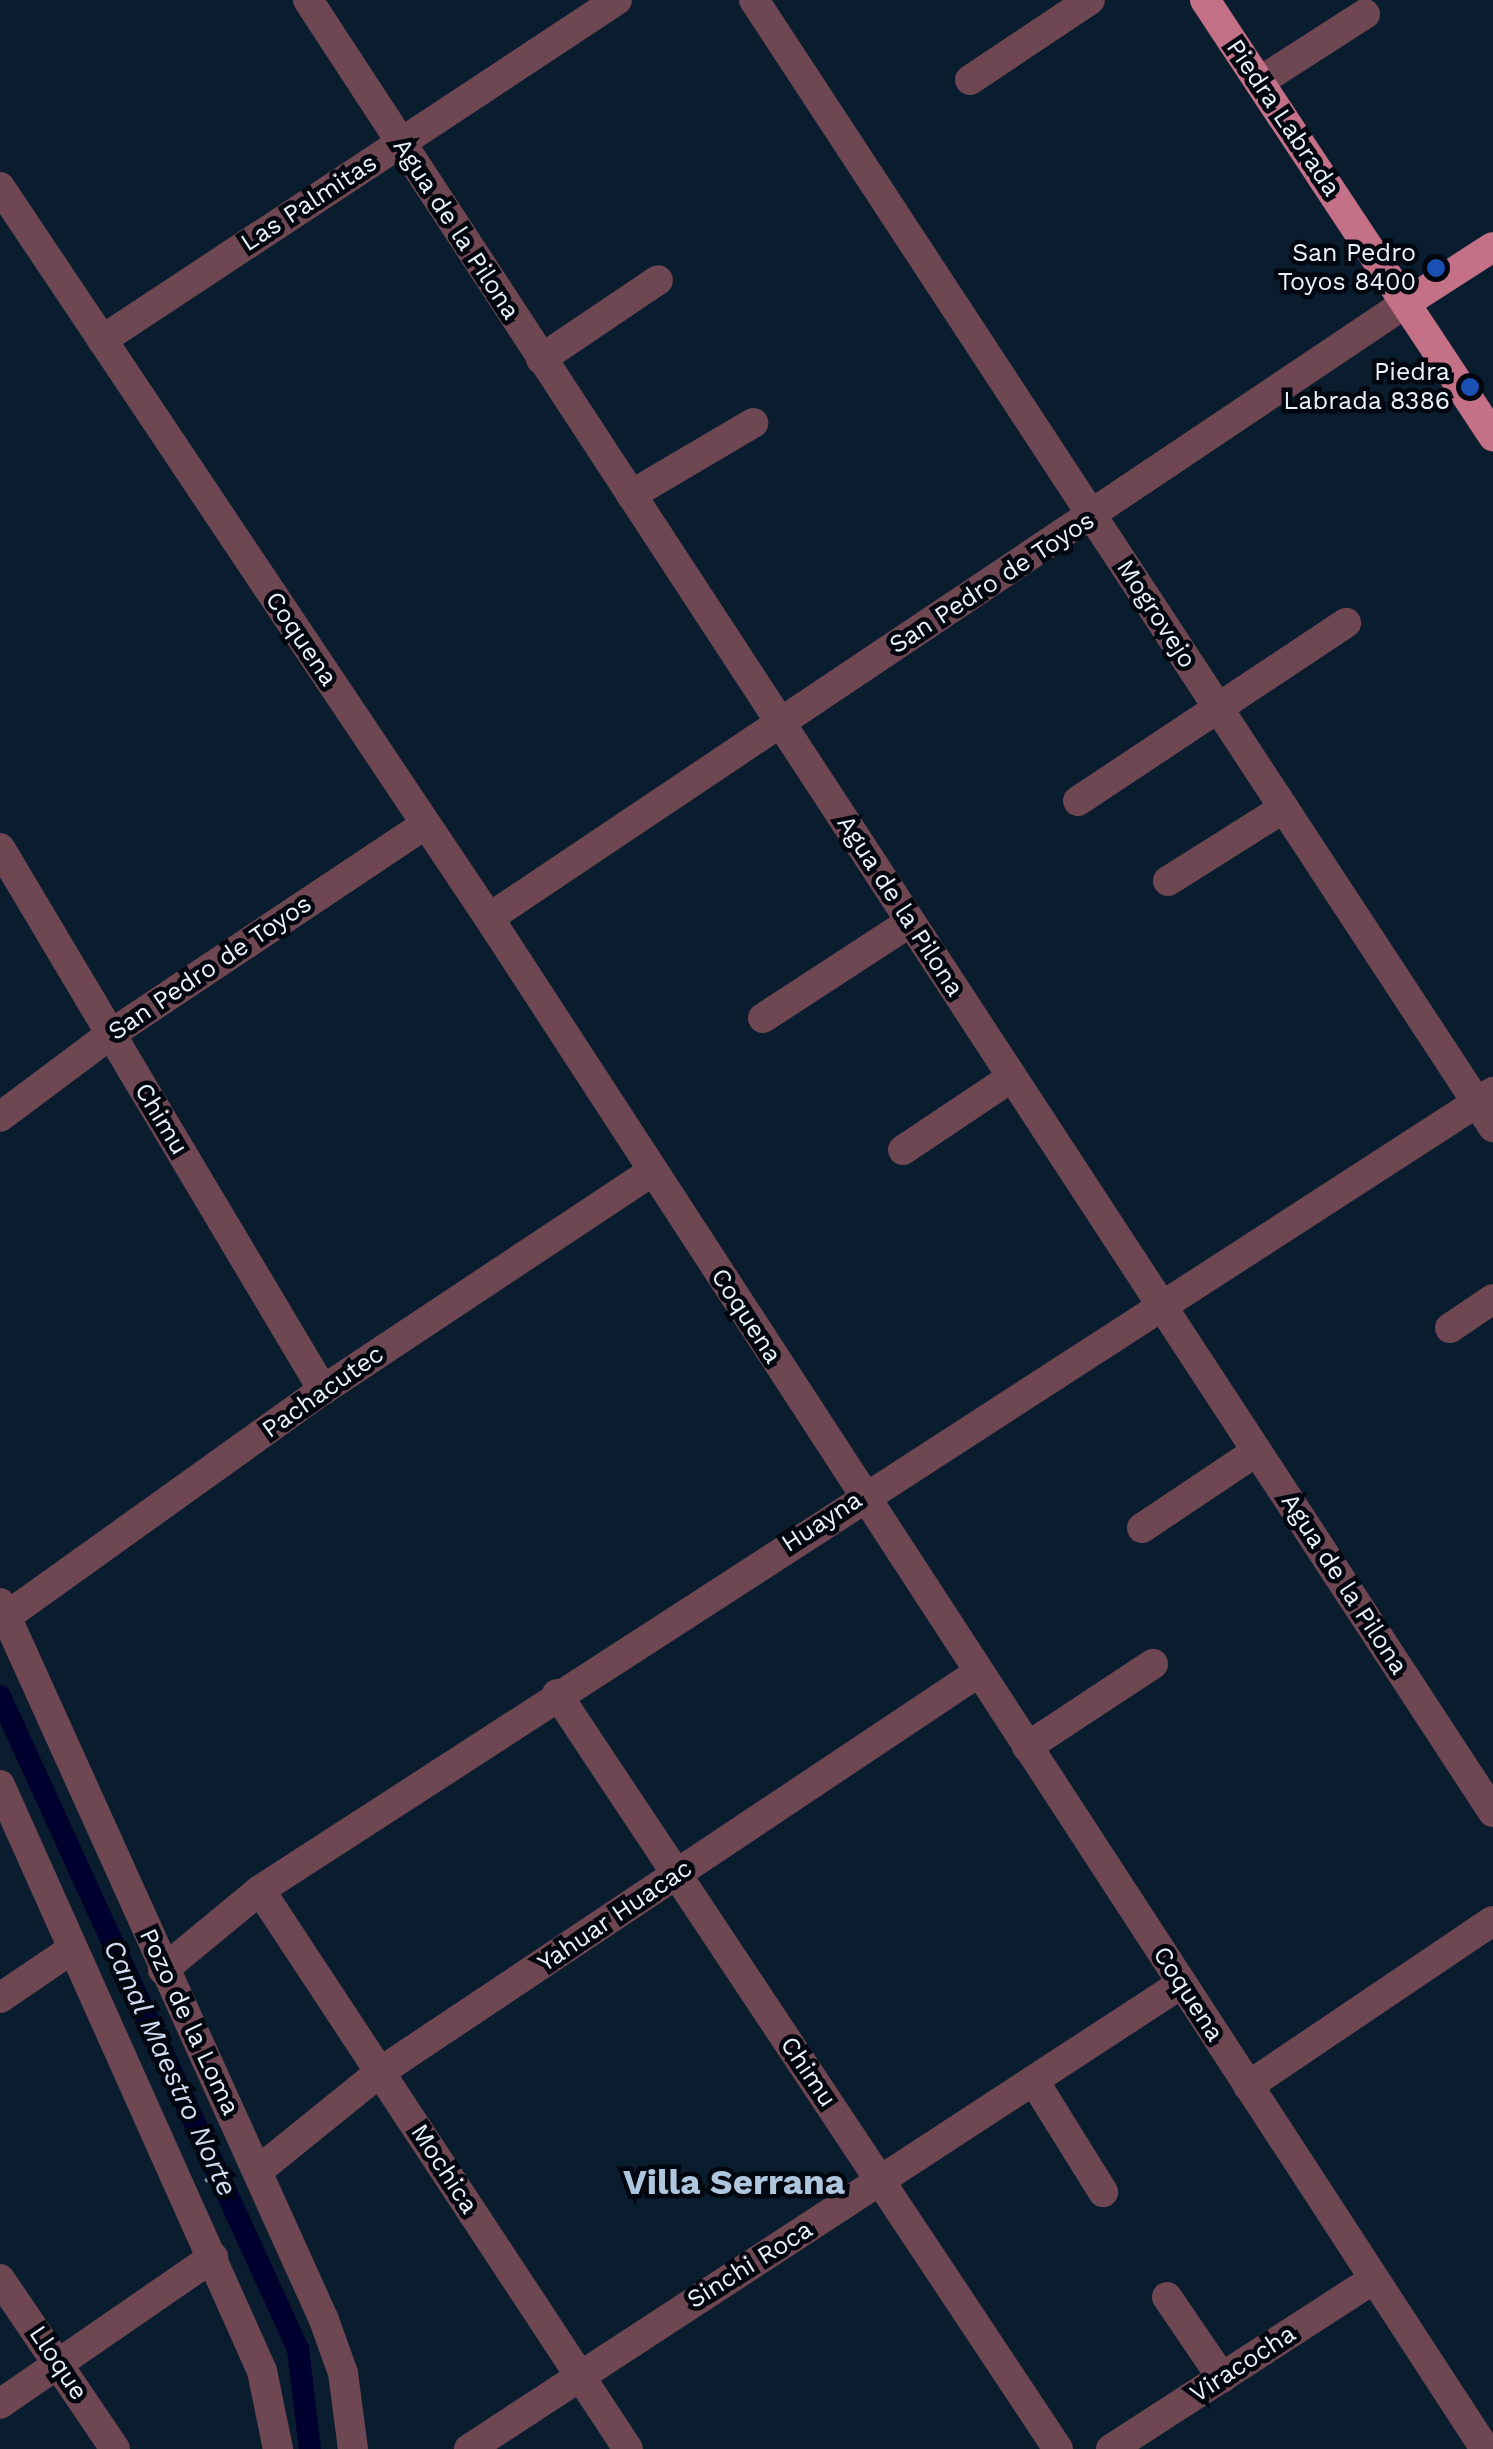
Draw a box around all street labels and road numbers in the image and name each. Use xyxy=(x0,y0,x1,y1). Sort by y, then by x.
street label: Piedra Labrada xyxy=(1219,34,1347,202)
street label: Agua de la Pilona xyxy=(386,132,526,326)
street label: Las Palmitas xyxy=(235,148,383,258)
street label: San Pedro de Toyos xyxy=(884,505,1100,661)
street label: Mogrovejo xyxy=(1110,554,1202,674)
street label: Coquena xyxy=(259,586,343,692)
street label: Agua de la Pilona xyxy=(830,809,970,1003)
street label: San Pedro de Toyos xyxy=(103,889,317,1047)
street label: Chimu xyxy=(128,1078,194,1160)
street label: Coquena xyxy=(704,1263,788,1369)
street label: Pachacutec xyxy=(257,1339,389,1445)
street label: Huayna xyxy=(776,1485,868,1559)
street label: Agua de la Pilona xyxy=(1274,1487,1414,1681)
street label: Yahuar Huacac xyxy=(532,1853,698,1979)
street label: Pozo de la Loma xyxy=(133,1924,245,2120)
street label: Coquena xyxy=(1146,1941,1230,2047)
street label: Chimu xyxy=(774,2031,842,2113)
street label: Mochica xyxy=(404,2119,484,2219)
street label: Sinchi Roca xyxy=(682,2215,818,2315)
street label: Viracocha xyxy=(1185,2319,1301,2409)
street label: Lloque xyxy=(22,2320,94,2406)

